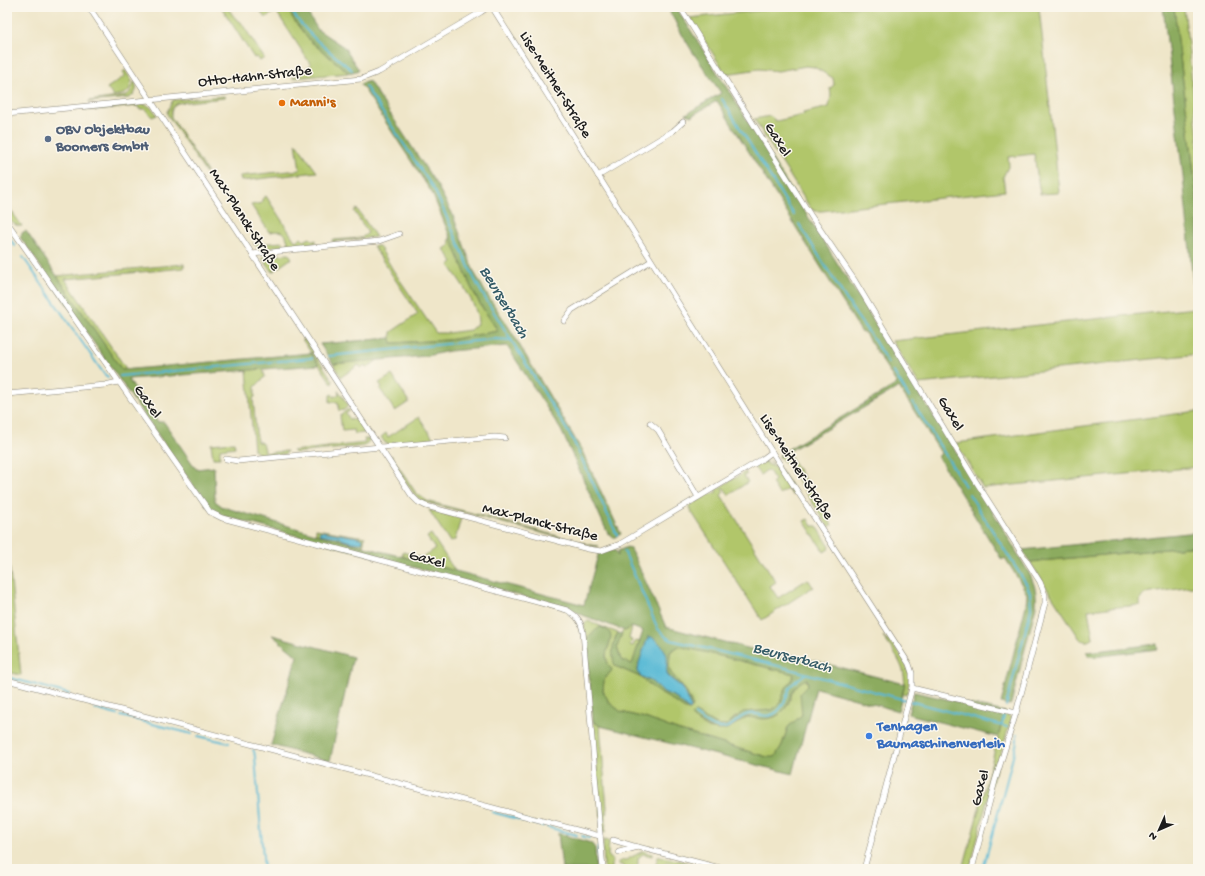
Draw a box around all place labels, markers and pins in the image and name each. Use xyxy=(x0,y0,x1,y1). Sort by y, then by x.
place label: Manni's xyxy=(290,94,337,112)
marker: Manni's xyxy=(277,98,287,108)
place label: OBV Objektbau Boomers GmbH xyxy=(55,121,151,156)
marker: OBV Objektbau Boomers GmbH xyxy=(43,134,53,144)
place label: Tenhagen Baumaschinenverleih xyxy=(876,718,1005,753)
marker: Tenhagen Baumaschinenverleih xyxy=(864,731,874,741)

